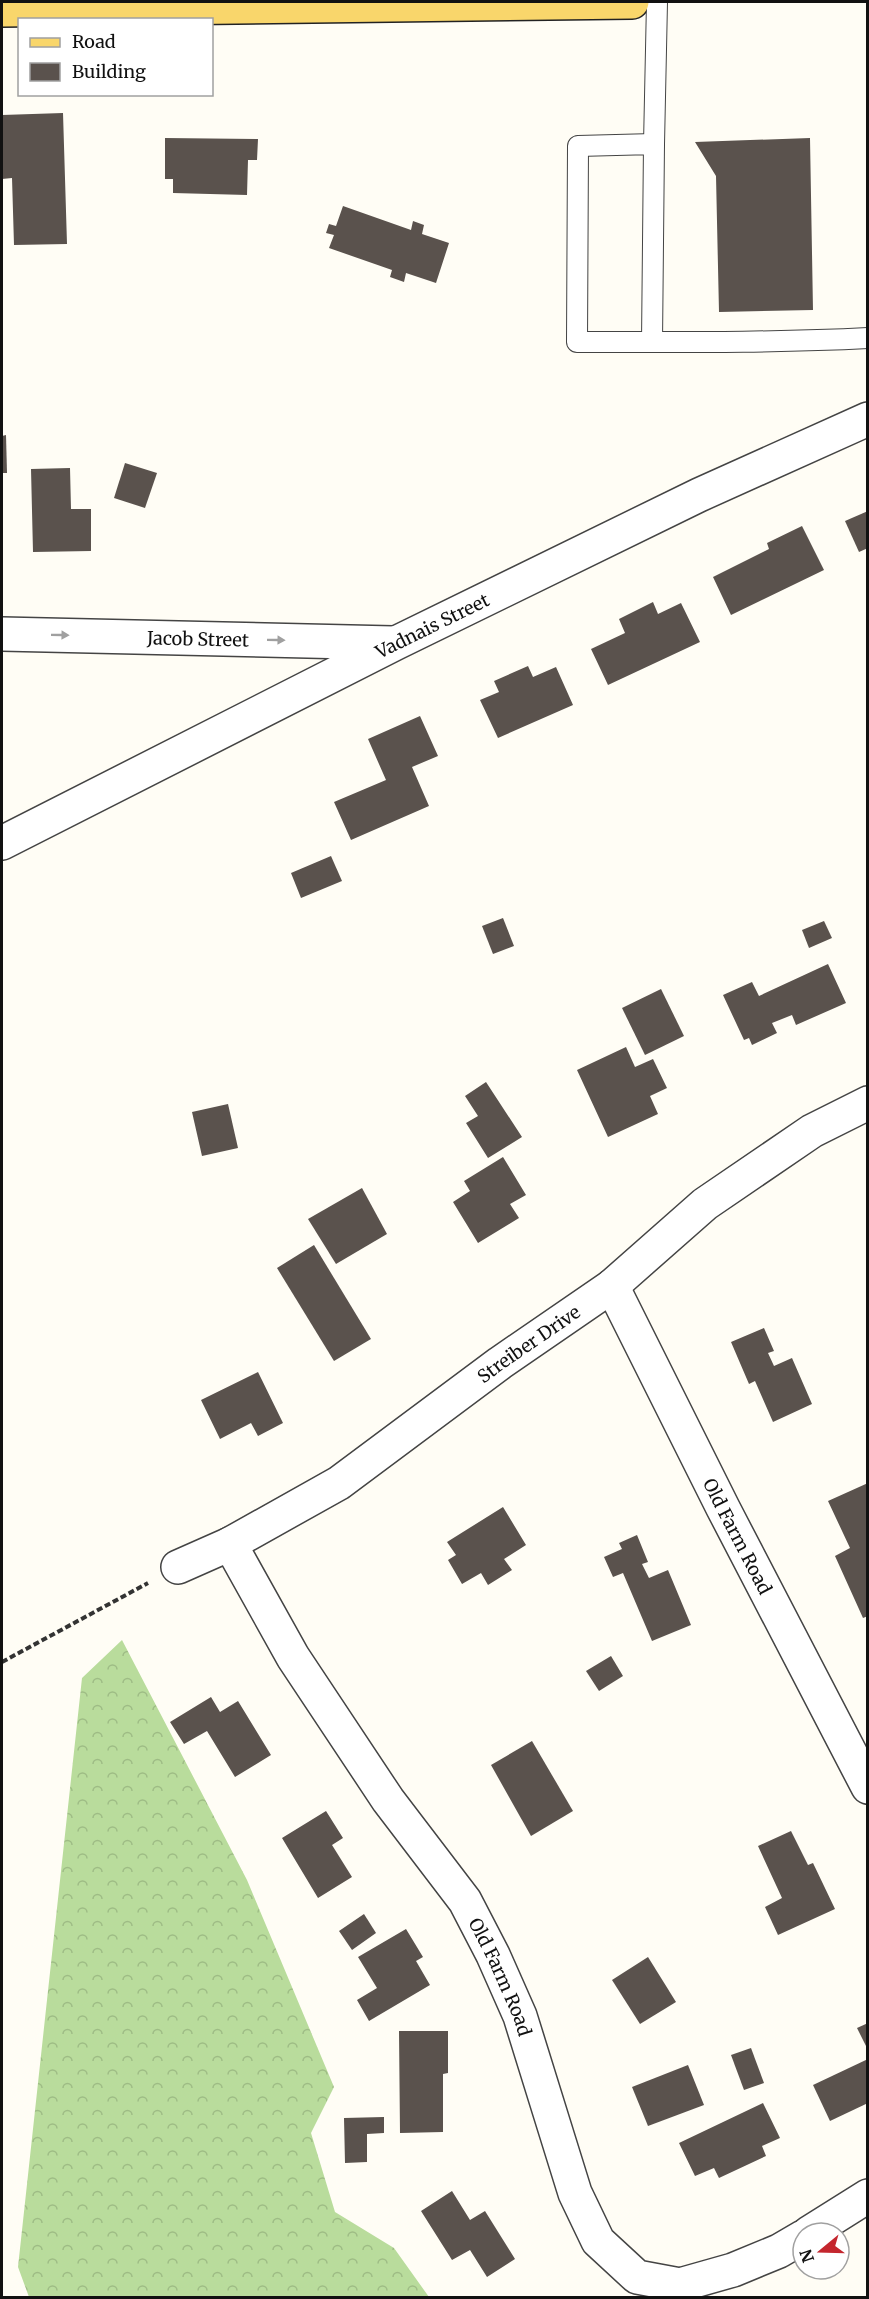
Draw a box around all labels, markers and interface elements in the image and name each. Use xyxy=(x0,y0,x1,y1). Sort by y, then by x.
legend xyxy=(18,18,213,96)
text: Road xyxy=(72,30,116,53)
text: Building xyxy=(72,60,146,83)
street label: Vadnais Street xyxy=(370,588,493,664)
street label: Jacob Street xyxy=(146,626,249,651)
one-way arrow xyxy=(50,631,69,640)
one-way arrow xyxy=(266,636,285,645)
street label: Streiber Drive xyxy=(473,1300,584,1388)
street label: Old Farm Road xyxy=(698,1474,777,1598)
street label: Old Farm Road xyxy=(464,1914,537,2039)
north arrow xyxy=(791,2221,851,2281)
text: N xyxy=(795,2246,818,2265)

